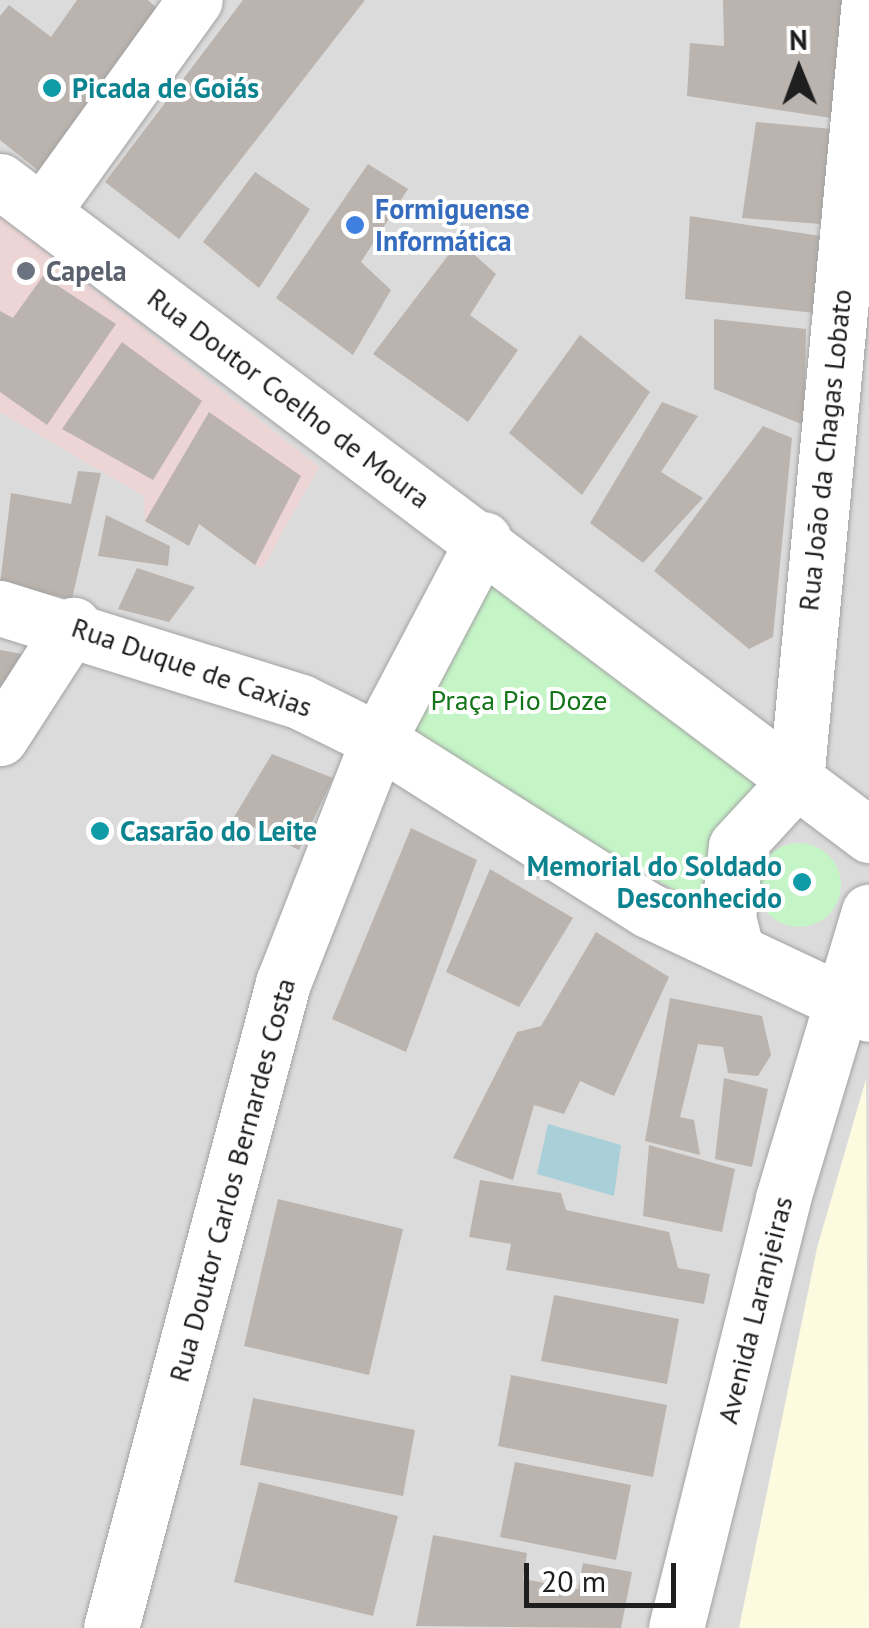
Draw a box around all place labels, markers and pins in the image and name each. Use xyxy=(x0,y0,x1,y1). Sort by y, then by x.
place label: Picada de Goiás xyxy=(72,71,259,105)
marker: Picada de Goiás xyxy=(41,77,63,99)
place label: Formiguense Informática xyxy=(375,192,530,258)
marker: Formiguense Informática xyxy=(344,214,366,236)
place label: Capela xyxy=(46,254,127,288)
marker: Capela xyxy=(15,260,37,282)
place label: Casarão do Leite xyxy=(120,814,317,848)
marker: Casarão do Leite xyxy=(89,820,111,842)
place label: Memorial do Soldado Desconhecido xyxy=(527,849,782,915)
marker: Memorial do Soldado Desconhecido xyxy=(791,871,813,893)

